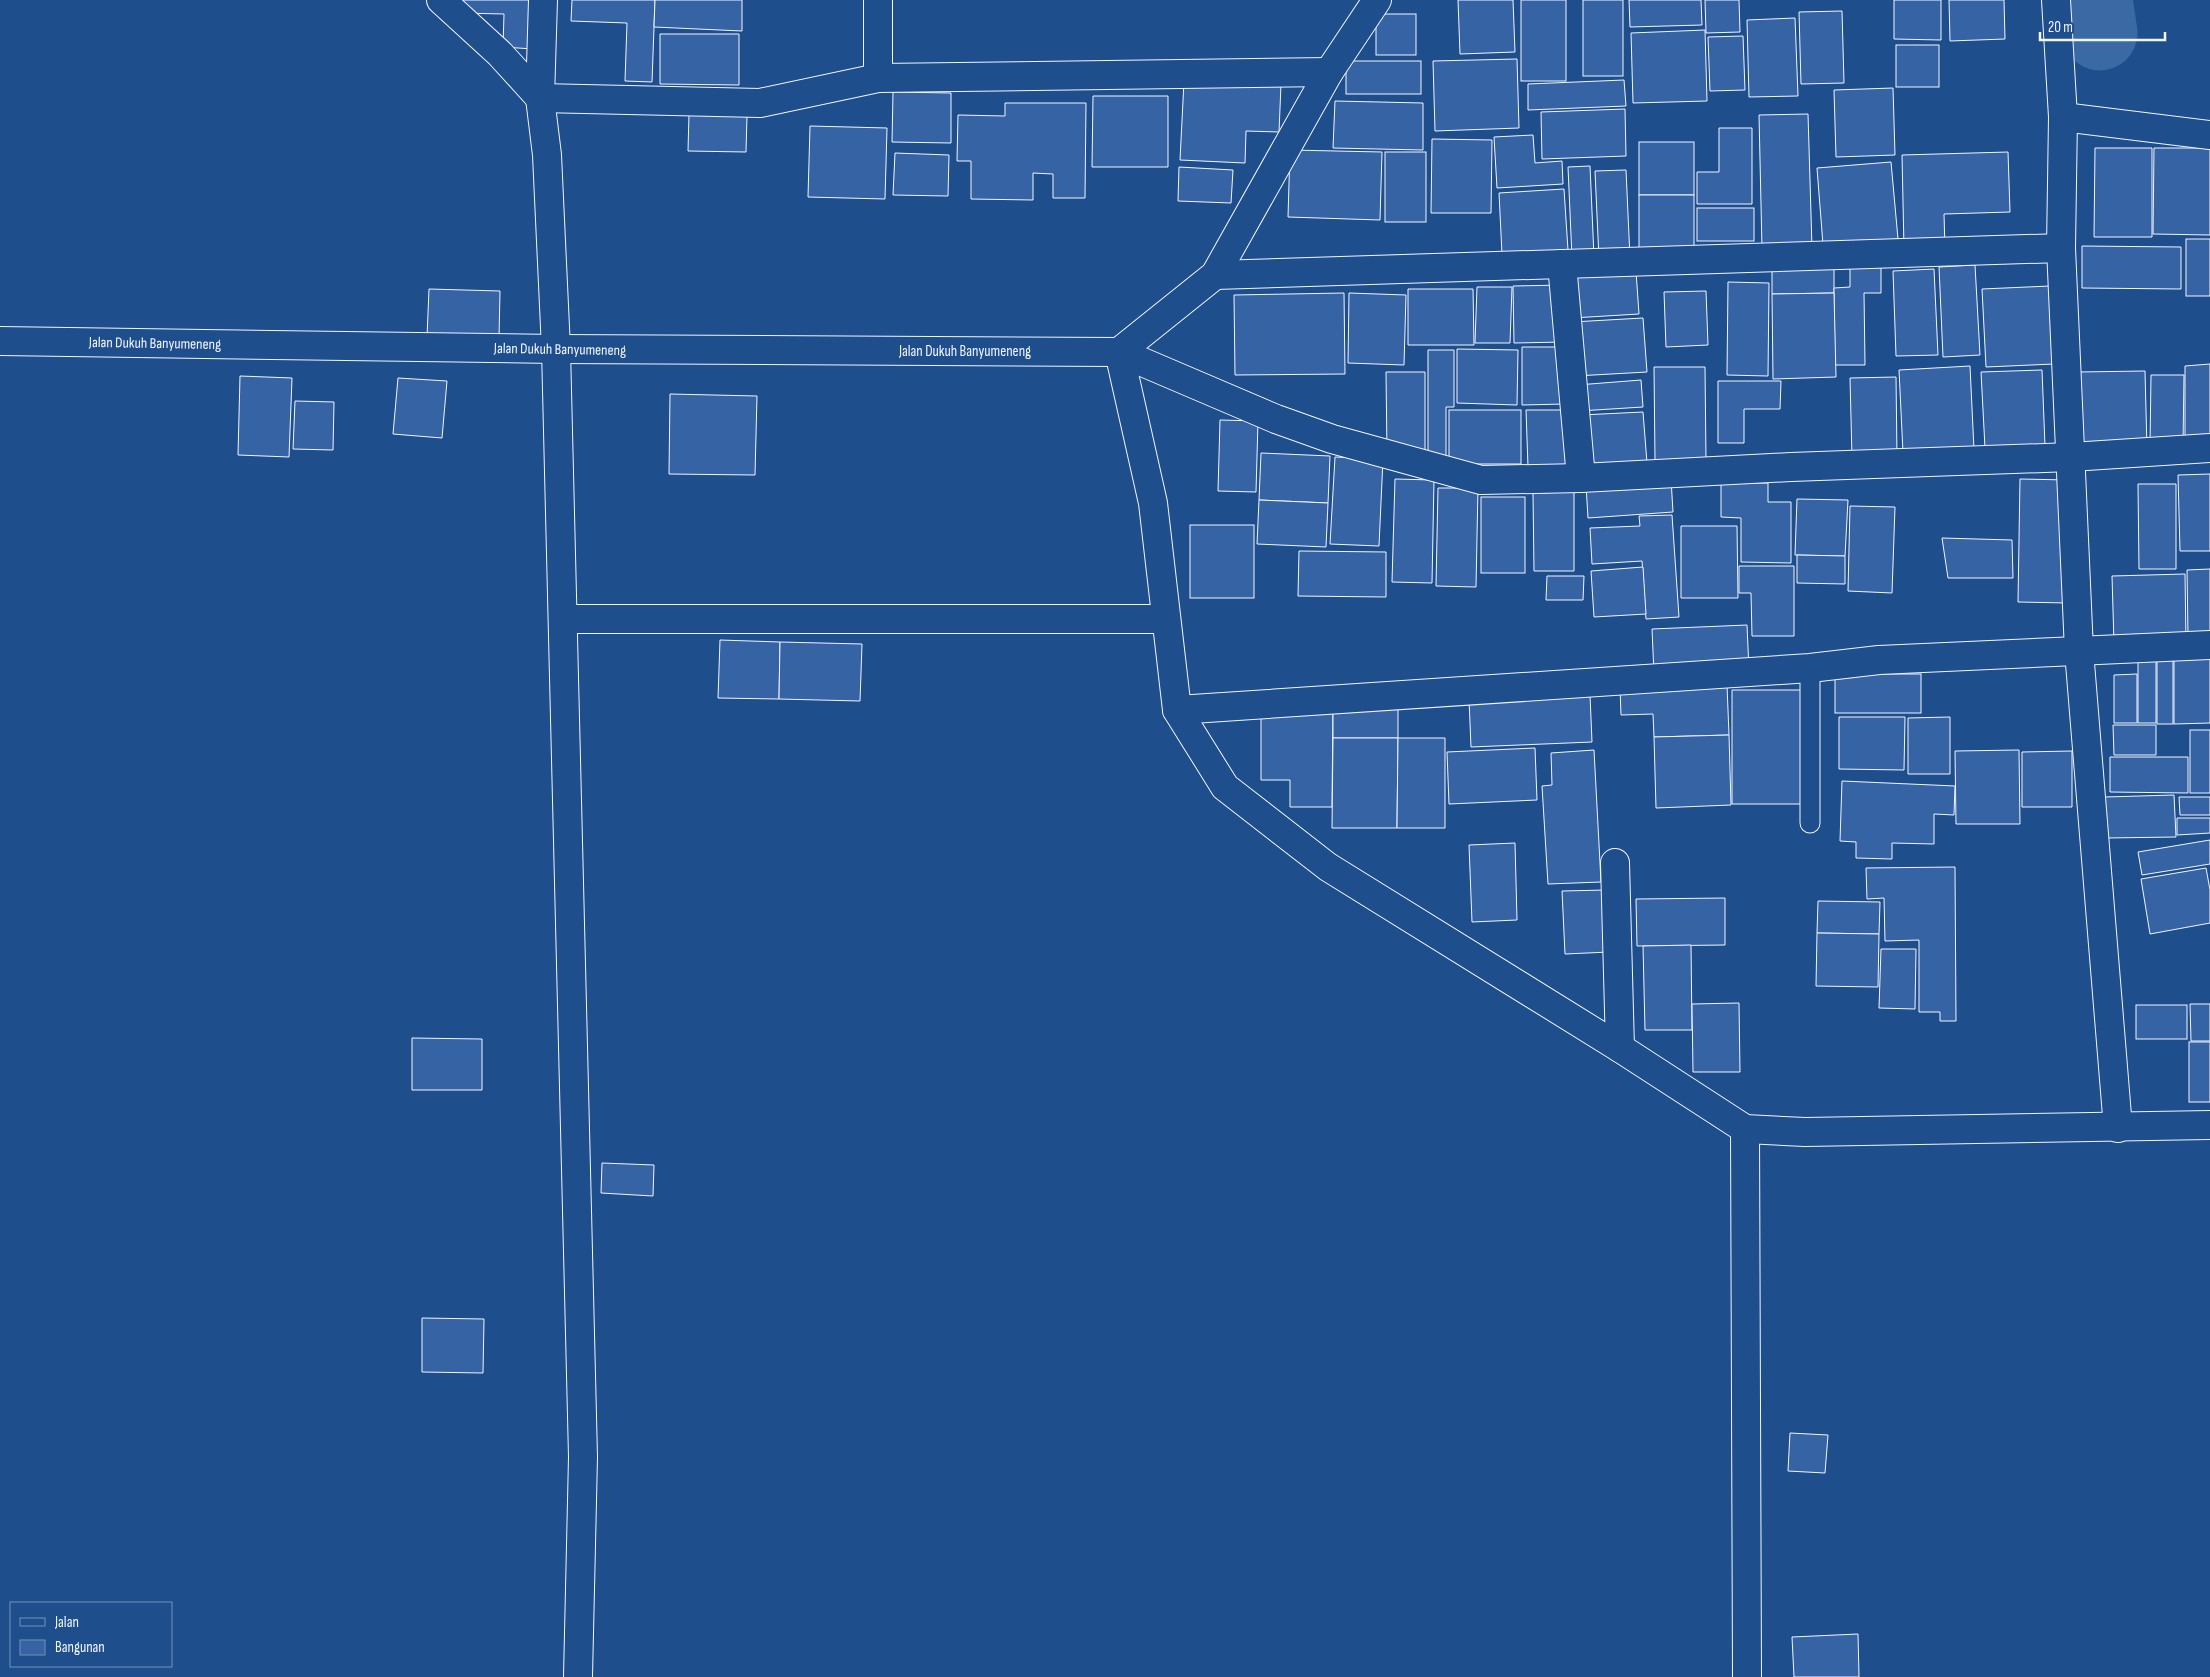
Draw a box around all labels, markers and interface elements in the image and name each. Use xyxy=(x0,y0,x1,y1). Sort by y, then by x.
scale bar xyxy=(2040,10,2165,42)
text: 20 m xyxy=(2048,18,2073,37)
street label: Jalan Dukuh Banyumeneng xyxy=(88,333,221,354)
street label: Jalan Dukuh Banyumeneng xyxy=(493,339,626,360)
street label: Jalan Dukuh Banyumeneng xyxy=(898,342,1031,361)
legend xyxy=(10,1602,172,1667)
text: Jalan xyxy=(54,1613,79,1632)
text: Bangunan xyxy=(55,1638,105,1657)

